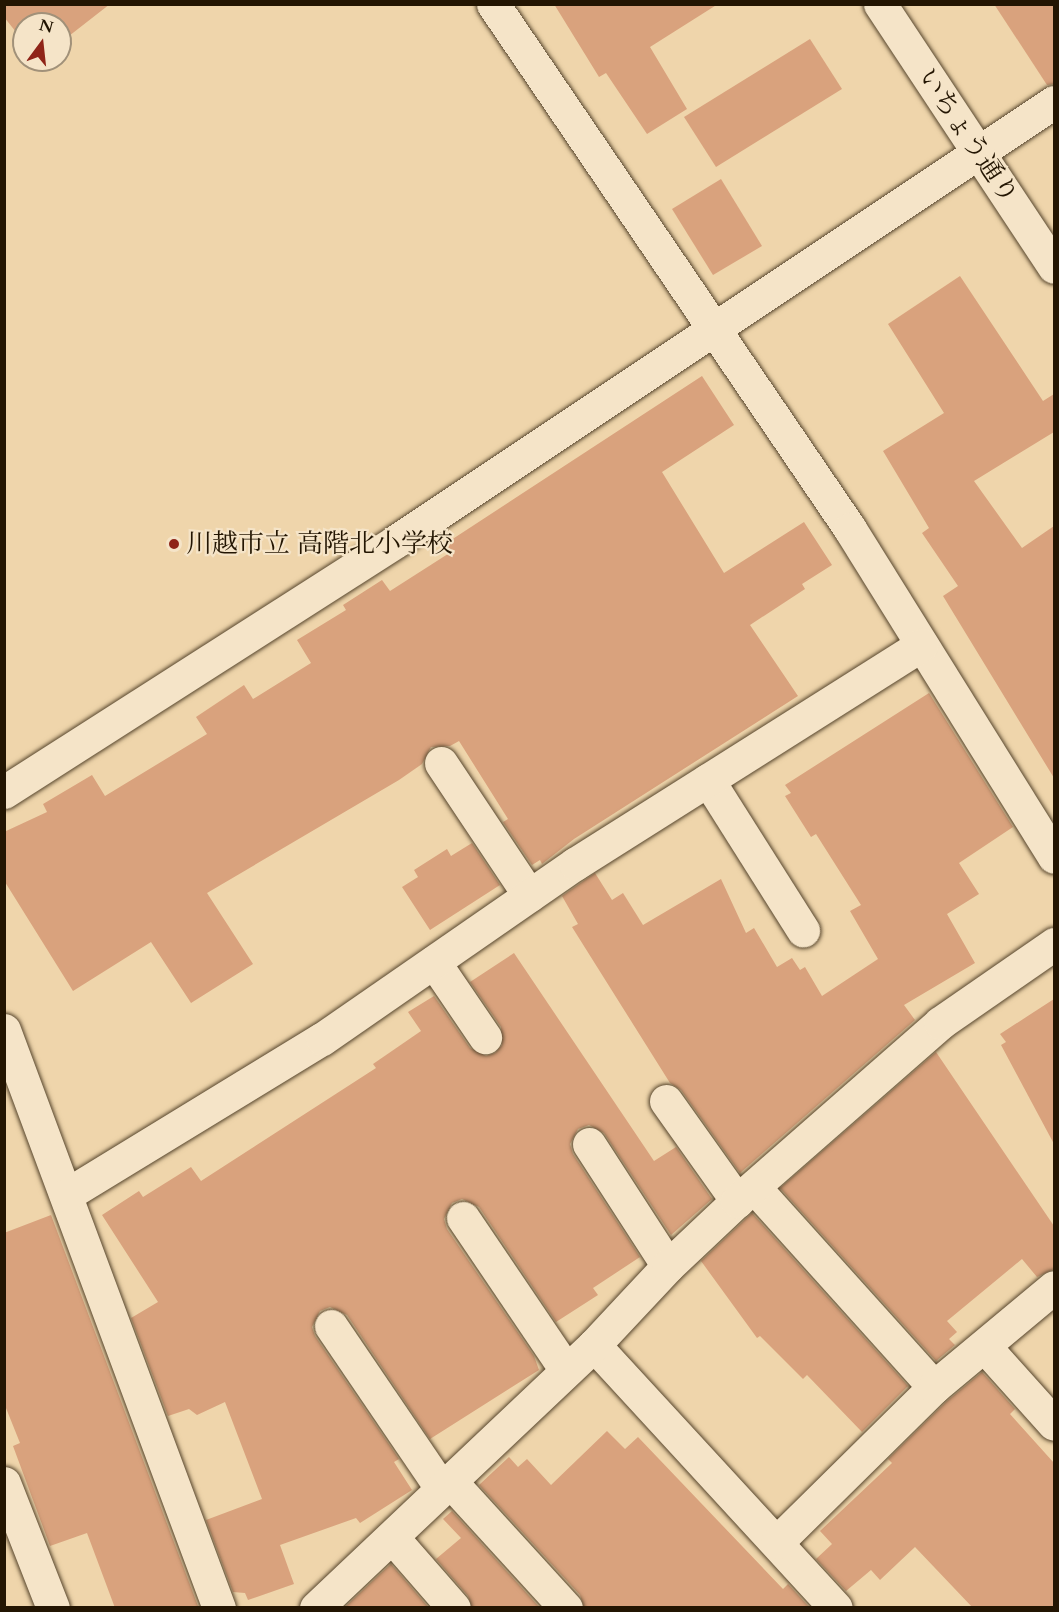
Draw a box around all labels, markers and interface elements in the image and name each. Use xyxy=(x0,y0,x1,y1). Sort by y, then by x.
north arrow xyxy=(12,12,72,72)
text: N xyxy=(37,14,56,39)
street label: いちょう通り xyxy=(911,63,1025,209)
place label: 川越市立 高階北小学校 xyxy=(186,528,453,560)
marker: 川越市立 高階北小学校 xyxy=(167,537,181,551)

